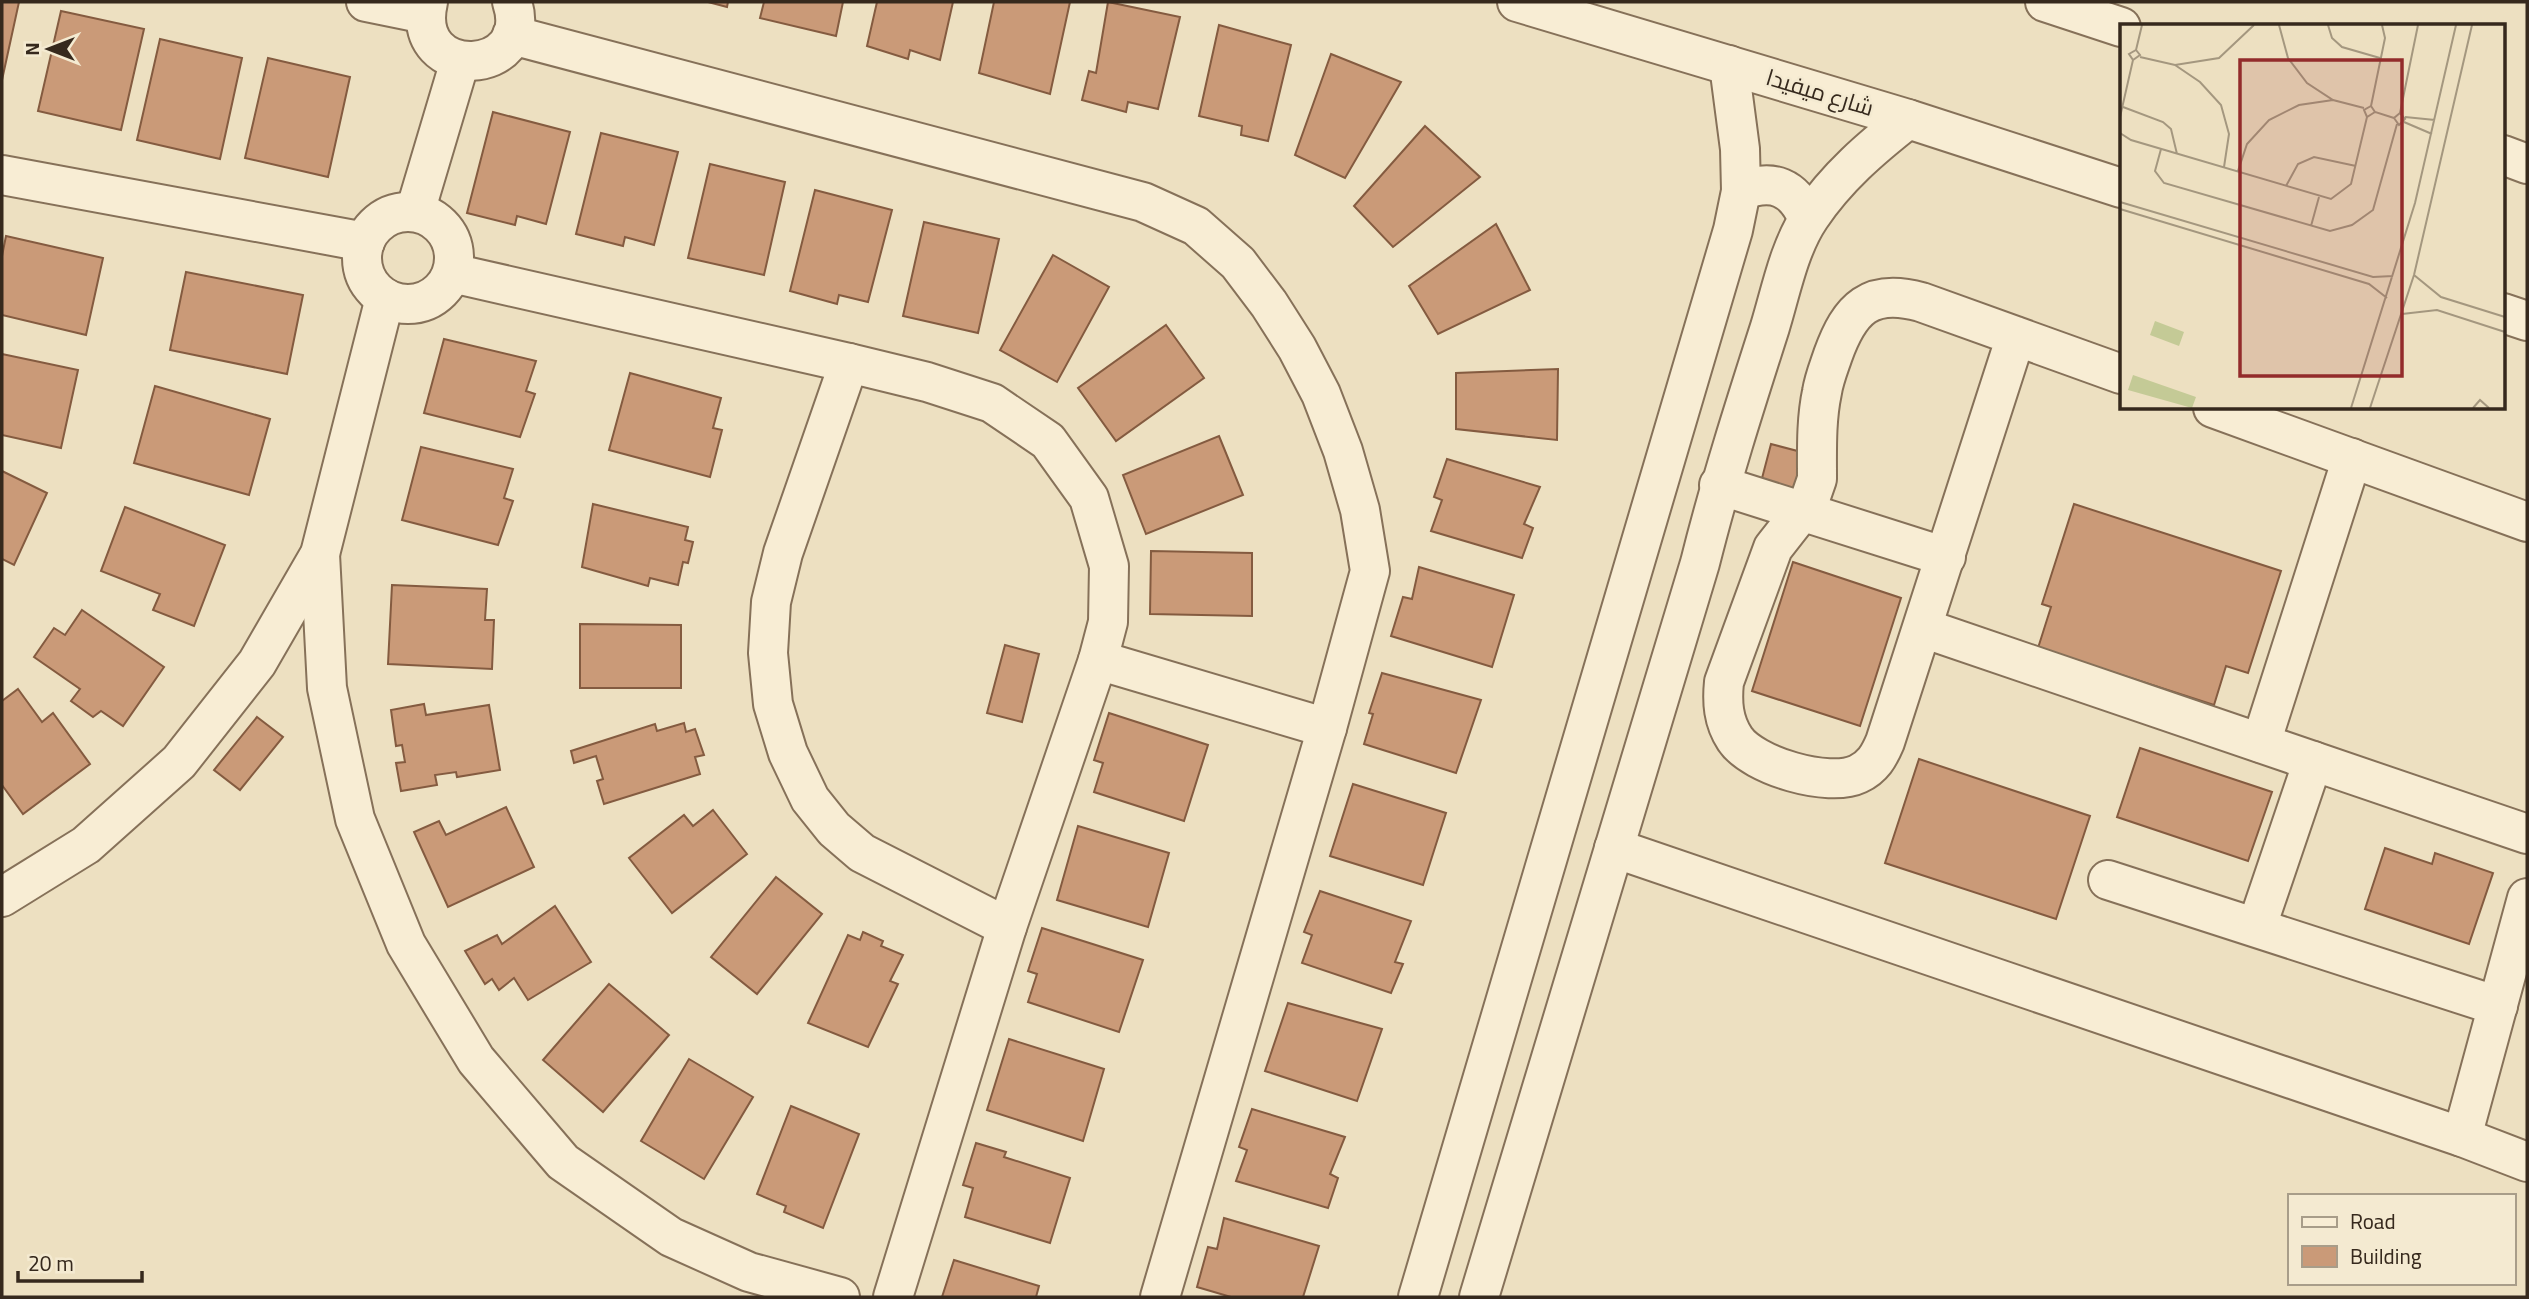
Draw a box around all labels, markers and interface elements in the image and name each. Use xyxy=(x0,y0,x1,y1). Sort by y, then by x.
north arrow xyxy=(14,14,84,84)
inset map xyxy=(2120,24,2504,410)
text: N xyxy=(14,43,50,55)
street label: شارع ميفيدا xyxy=(1761,55,1879,129)
legend xyxy=(2288,1194,2515,1285)
text: Road xyxy=(2350,1202,2396,1241)
text: Building xyxy=(2350,1237,2422,1276)
scale bar xyxy=(18,1240,142,1284)
text: 20 m xyxy=(28,1244,74,1283)

